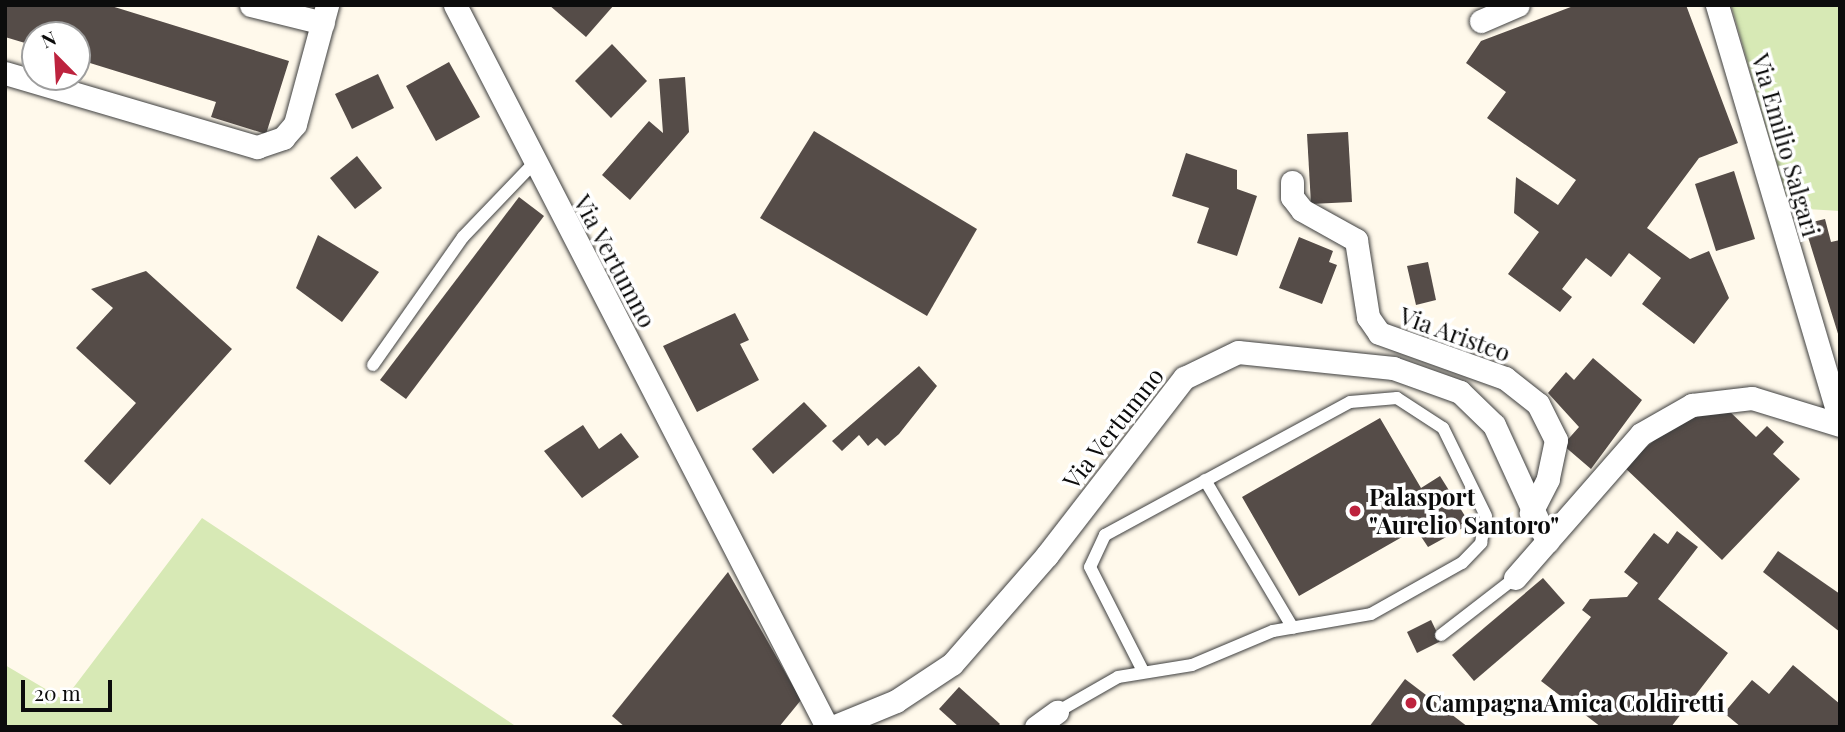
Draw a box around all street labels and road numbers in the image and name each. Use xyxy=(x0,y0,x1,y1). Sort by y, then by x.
street label: Via Emilio Salgari xyxy=(1746,50,1826,240)
street label: Via Vertumno xyxy=(568,189,662,333)
street label: Via Aristeo xyxy=(1395,301,1515,367)
street label: Via Vertumno xyxy=(1056,361,1170,495)

